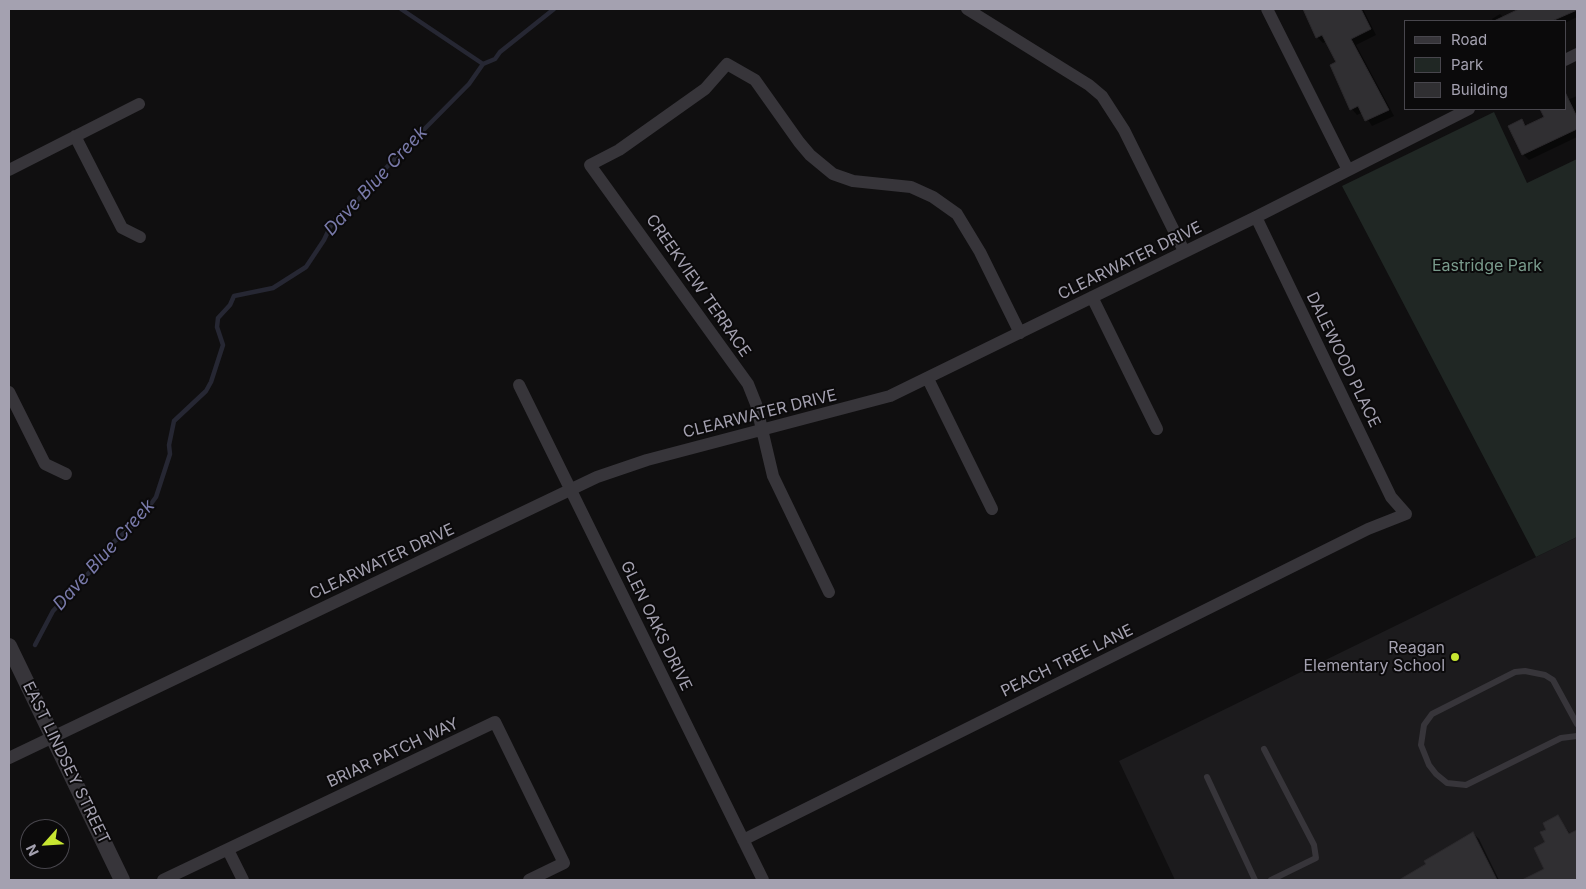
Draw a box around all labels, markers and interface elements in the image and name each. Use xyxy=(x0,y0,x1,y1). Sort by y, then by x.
legend xyxy=(1404,20,1566,110)
text: Road xyxy=(1451,30,1487,49)
text: Park xyxy=(1451,55,1483,74)
text: Building xyxy=(1451,80,1508,99)
water label: Dave Blue Creek xyxy=(320,122,432,240)
street label: CREEKVIEW TERRACE xyxy=(642,211,754,361)
street label: CLEARWATER DRIVE xyxy=(1055,218,1205,304)
park label: Eastridge Park xyxy=(1432,256,1542,276)
street label: DALEWOOD PLACE xyxy=(1302,289,1384,431)
street label: CLEARWATER DRIVE xyxy=(681,386,839,442)
water label: Dave Blue Creek xyxy=(49,495,159,615)
street label: CLEARWATER DRIVE xyxy=(306,520,458,604)
street label: GLEN OAKS DRIVE xyxy=(616,558,696,694)
street label: PEACH TREE LANE xyxy=(998,621,1136,701)
place label: Reagan Elementary School xyxy=(1303,638,1445,676)
marker: Reagan Elementary School xyxy=(1449,651,1461,663)
street label: EAST LINDSEY STREET xyxy=(18,679,114,847)
street label: BRIAR PATCH WAY xyxy=(324,714,462,792)
north arrow xyxy=(20,819,70,869)
text: N xyxy=(22,842,42,859)

